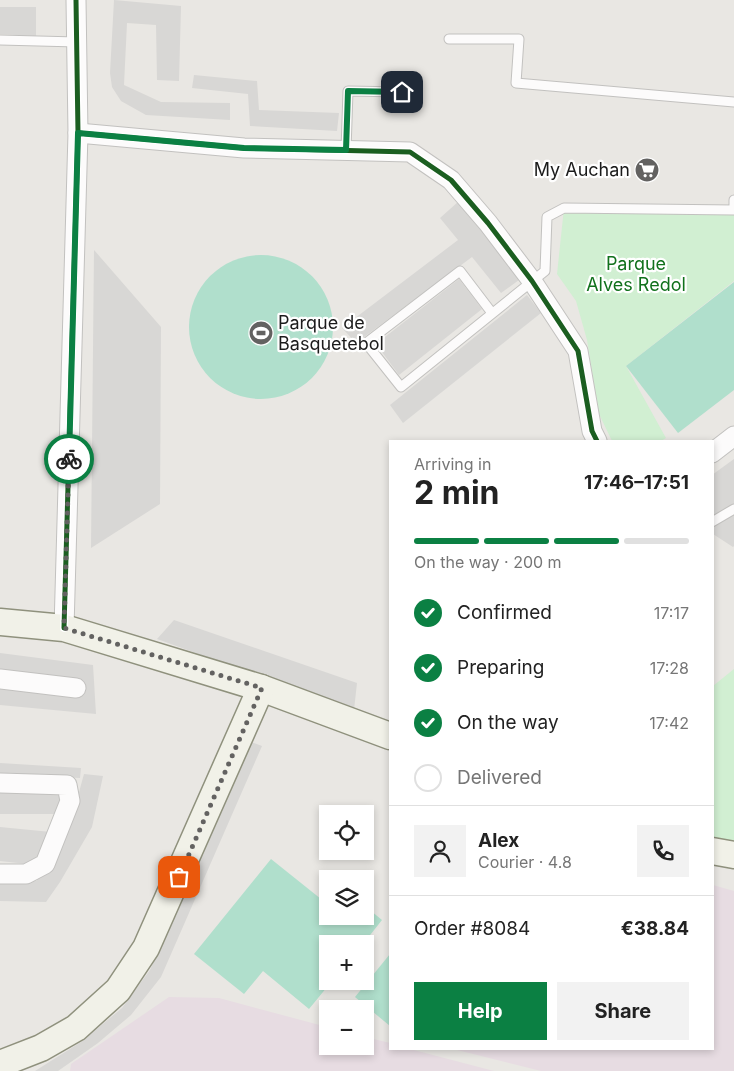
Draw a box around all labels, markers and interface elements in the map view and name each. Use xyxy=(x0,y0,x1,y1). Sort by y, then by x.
pin xyxy=(381,71,423,113)
icon: home xyxy=(388,78,416,106)
supermarket icon: My Auchan xyxy=(634,157,660,183)
place label: My Auchan xyxy=(534,159,630,180)
park label: Parque Alves Redol xyxy=(586,253,686,295)
place label: Parque de Basquetebol xyxy=(278,312,384,354)
sports icon: Parque de Basquetebol xyxy=(248,320,274,346)
courier xyxy=(44,434,94,484)
icon: bike xyxy=(55,445,83,473)
text: Arriving in xyxy=(414,454,491,474)
text: 17:46–17:51 xyxy=(584,471,689,494)
text: 2 min xyxy=(414,473,500,512)
text: On the way · 200 m xyxy=(414,552,562,572)
icon: check xyxy=(414,599,442,627)
text: Confirmed xyxy=(457,601,552,624)
text: 17:17 xyxy=(654,603,689,623)
icon: check xyxy=(414,654,442,682)
text: Preparing xyxy=(457,656,544,679)
text: 17:28 xyxy=(650,658,689,678)
icon: check xyxy=(414,709,442,737)
text: On the way xyxy=(457,711,559,734)
text: 17:42 xyxy=(649,713,689,733)
text: Delivered xyxy=(457,766,542,789)
map controls xyxy=(319,805,374,1055)
button: locate xyxy=(319,805,374,860)
button: person xyxy=(414,825,466,877)
button: phone xyxy=(637,825,689,877)
text: Alex xyxy=(478,829,519,852)
text: Courier · 4.8 xyxy=(478,852,572,872)
pin xyxy=(158,856,200,898)
icon: bag xyxy=(165,863,193,891)
button: layers xyxy=(319,870,374,925)
text: Order #8084 xyxy=(414,917,530,940)
text: €38.84 xyxy=(621,917,689,940)
button: + xyxy=(319,935,374,990)
button: Help xyxy=(414,982,547,1040)
button: Share xyxy=(557,982,689,1040)
button: − xyxy=(319,1000,374,1055)

